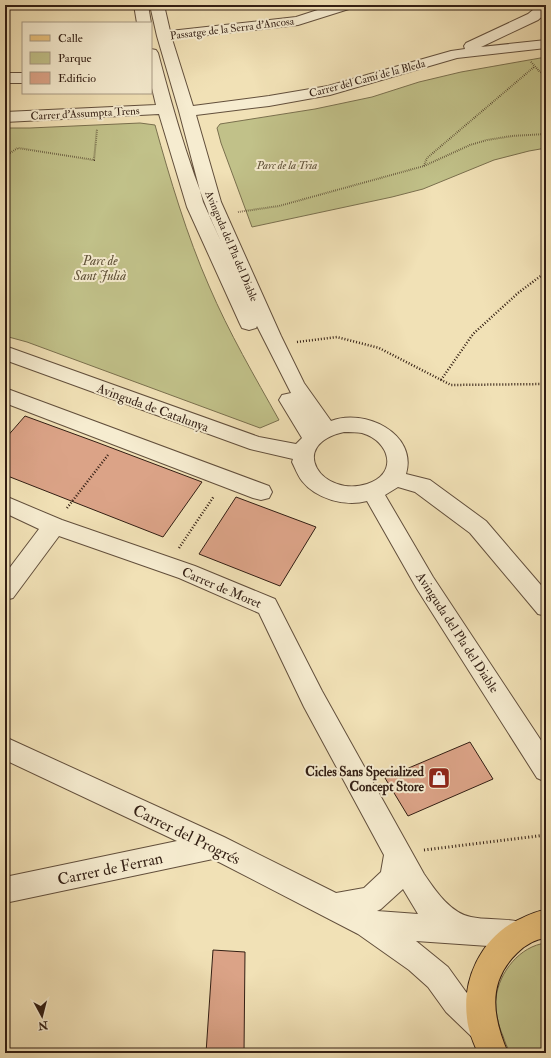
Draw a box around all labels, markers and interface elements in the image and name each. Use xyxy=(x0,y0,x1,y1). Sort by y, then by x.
street label: Passatge de la Serra d'Ancosa xyxy=(169,14,295,43)
legend xyxy=(22,22,152,94)
text: Calle xyxy=(58,31,83,46)
text: Parque xyxy=(58,51,92,66)
street label: Carrer del Camí de la Bleda xyxy=(308,57,427,100)
text: Edificio xyxy=(58,71,96,86)
street label: Carrer d'Assumpta Trens xyxy=(30,104,140,124)
park label: Parc de la Tria xyxy=(256,159,317,172)
street label: Avinguda del Pla del Diable xyxy=(202,188,261,304)
park label: Parc de Sant Julià xyxy=(73,253,126,284)
street label: Avinguda de Catalunya xyxy=(93,380,211,437)
street label: Carrer de Moret xyxy=(179,564,264,612)
street label: Avinguda del Pla del Diable xyxy=(412,568,502,696)
place label: Cicles Sans Specialized Concept Store xyxy=(305,764,425,796)
shop icon: Cicles Sans Specialized Concept Store xyxy=(426,765,452,791)
street label: Carrer del Progrés xyxy=(130,800,243,870)
street label: Carrer de Ferran xyxy=(56,848,165,890)
north arrow xyxy=(22,996,62,1036)
text: N xyxy=(36,1018,50,1033)

